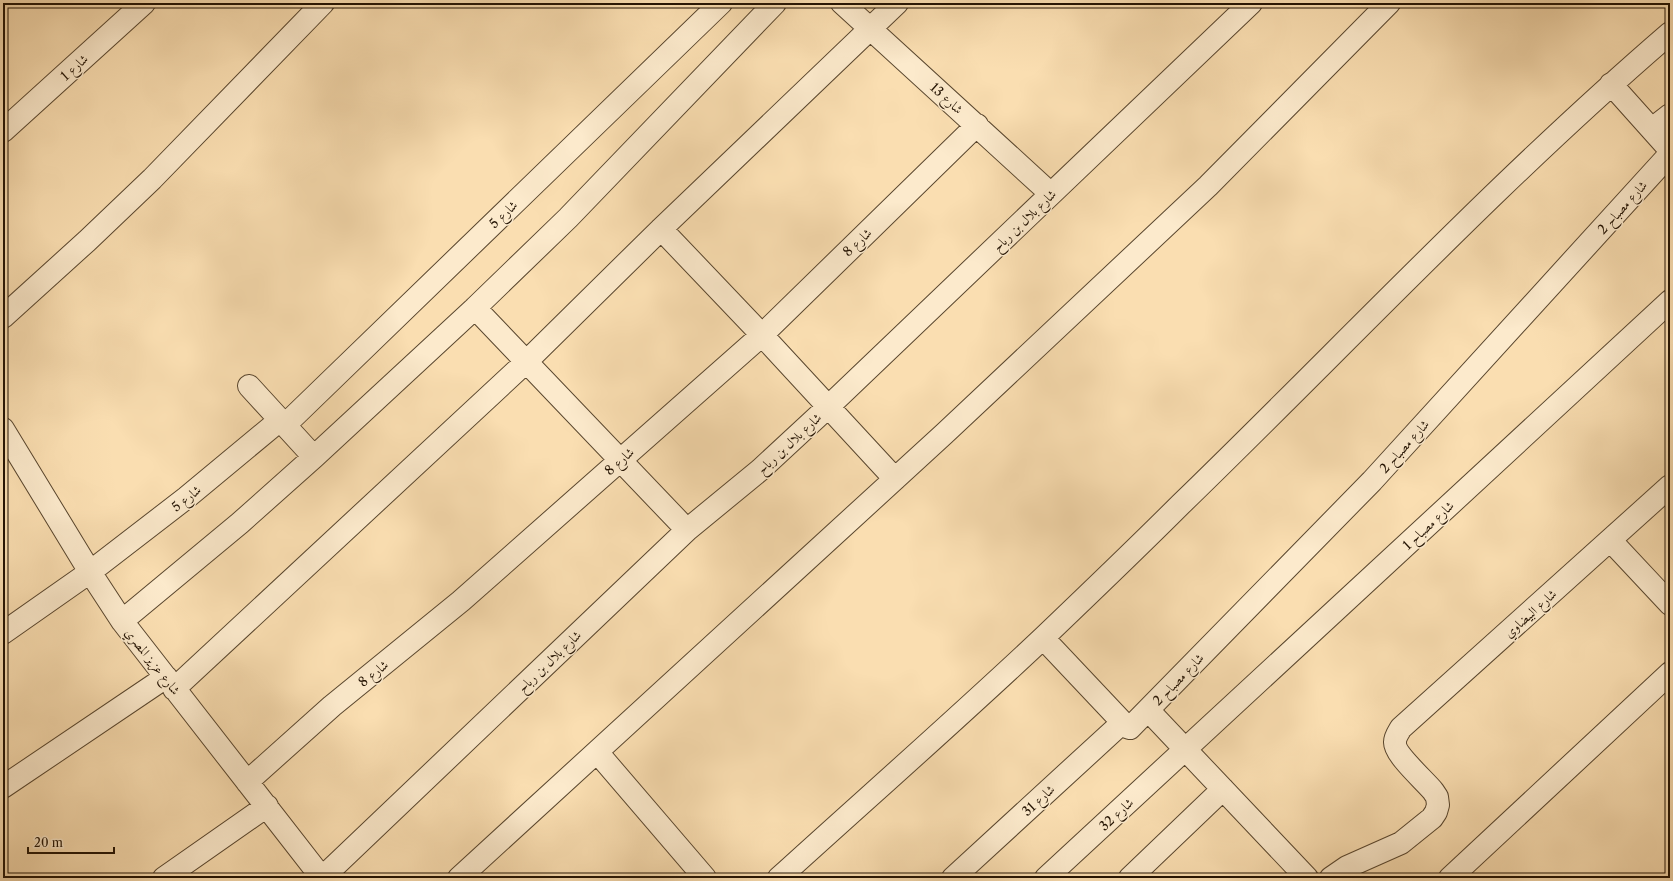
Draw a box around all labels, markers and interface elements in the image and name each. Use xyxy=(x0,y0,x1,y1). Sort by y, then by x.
street label: شارع 1 xyxy=(57,51,94,86)
street label: شارع 13 xyxy=(925,79,967,120)
street label: شارع مصباح 2 xyxy=(1594,177,1653,240)
street label: شارع بلال بن رباح xyxy=(989,186,1062,257)
street label: شارع 5 xyxy=(486,197,523,234)
street label: شارع 8 xyxy=(839,225,877,262)
street label: شارع بلال بن رباح xyxy=(753,409,827,480)
street label: شارع مصباح 2 xyxy=(1376,416,1435,479)
street label: شارع 8 xyxy=(601,444,640,481)
street label: شارع 5 xyxy=(168,481,206,518)
street label: شارع مصباح 1 xyxy=(1399,497,1460,556)
street label: شارع البيضاوي xyxy=(1501,585,1562,644)
street label: شارع عزيز المصري xyxy=(119,624,184,700)
street label: شارع بلال بن رباح xyxy=(514,627,587,698)
street label: شارع مصباح 2 xyxy=(1149,650,1210,711)
street label: شارع 8 xyxy=(355,656,394,693)
street label: شارع 31 xyxy=(1018,781,1060,822)
street label: شارع 32 xyxy=(1096,794,1139,837)
scale bar xyxy=(28,829,114,855)
text: 20 m xyxy=(34,835,63,850)

